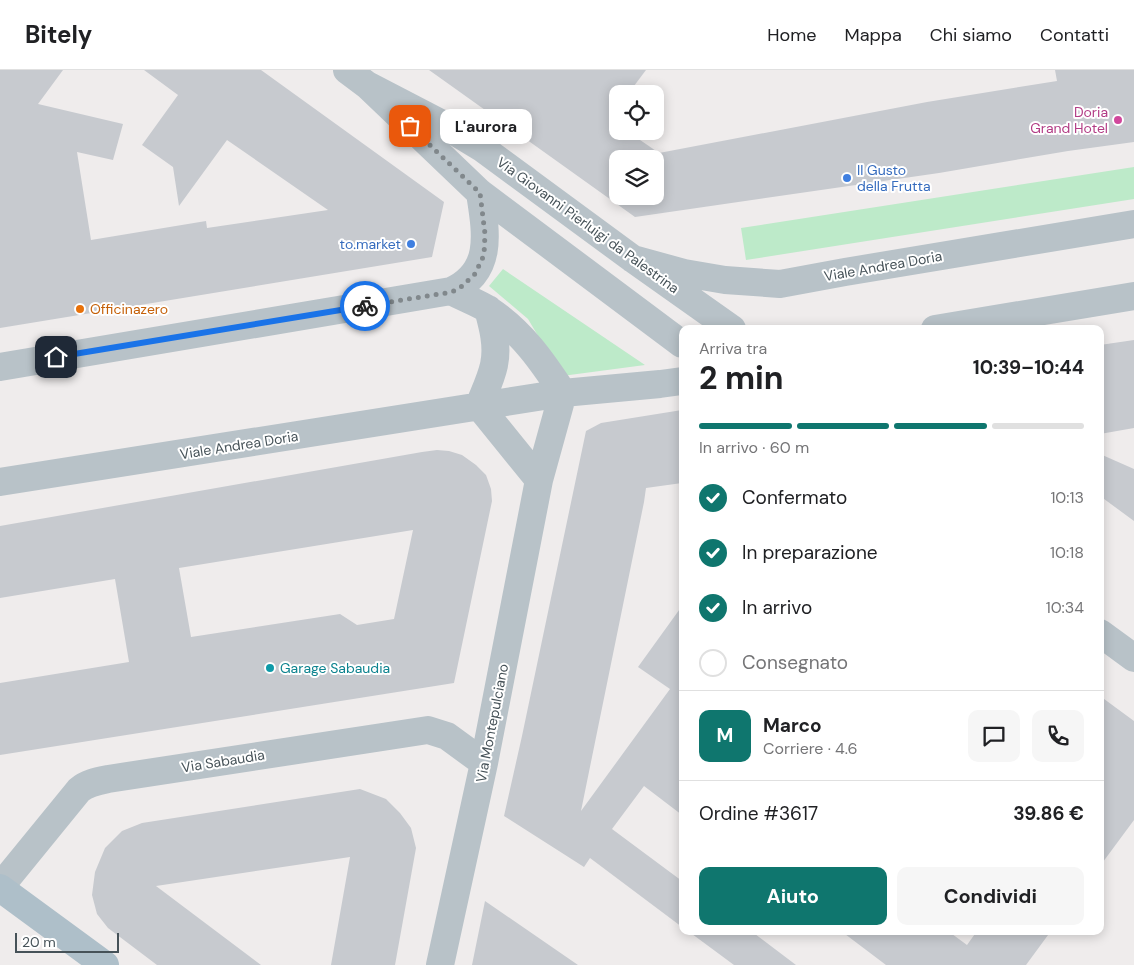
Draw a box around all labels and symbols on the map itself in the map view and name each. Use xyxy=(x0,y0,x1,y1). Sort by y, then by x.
place label: Doria Grand Hotel xyxy=(1030,103,1108,137)
pin xyxy=(389,105,431,147)
callout: L'aurora xyxy=(440,108,532,144)
marker: Doria Grand Hotel xyxy=(1112,114,1124,126)
street label: Via Giovanni Pierluigi da Palestrina xyxy=(493,153,683,297)
place label: Il Gusto della Frutta xyxy=(857,161,931,195)
marker: Il Gusto della Frutta xyxy=(841,172,853,184)
place label: to.market xyxy=(340,235,401,253)
marker: to.market xyxy=(405,238,417,250)
street label: Viale Andrea Doria xyxy=(823,247,943,285)
courier xyxy=(340,281,390,331)
place label: Officinazero xyxy=(90,300,168,318)
marker: Officinazero xyxy=(74,303,86,315)
pin xyxy=(35,336,77,378)
street label: Viale Andrea Doria xyxy=(179,427,299,463)
place label: Garage Sabaudia xyxy=(280,659,390,677)
marker: Garage Sabaudia xyxy=(264,662,276,674)
street label: Via Montepulciano xyxy=(472,662,512,784)
street label: Via Sabaudia xyxy=(180,746,266,776)
scale bar xyxy=(15,930,119,953)

